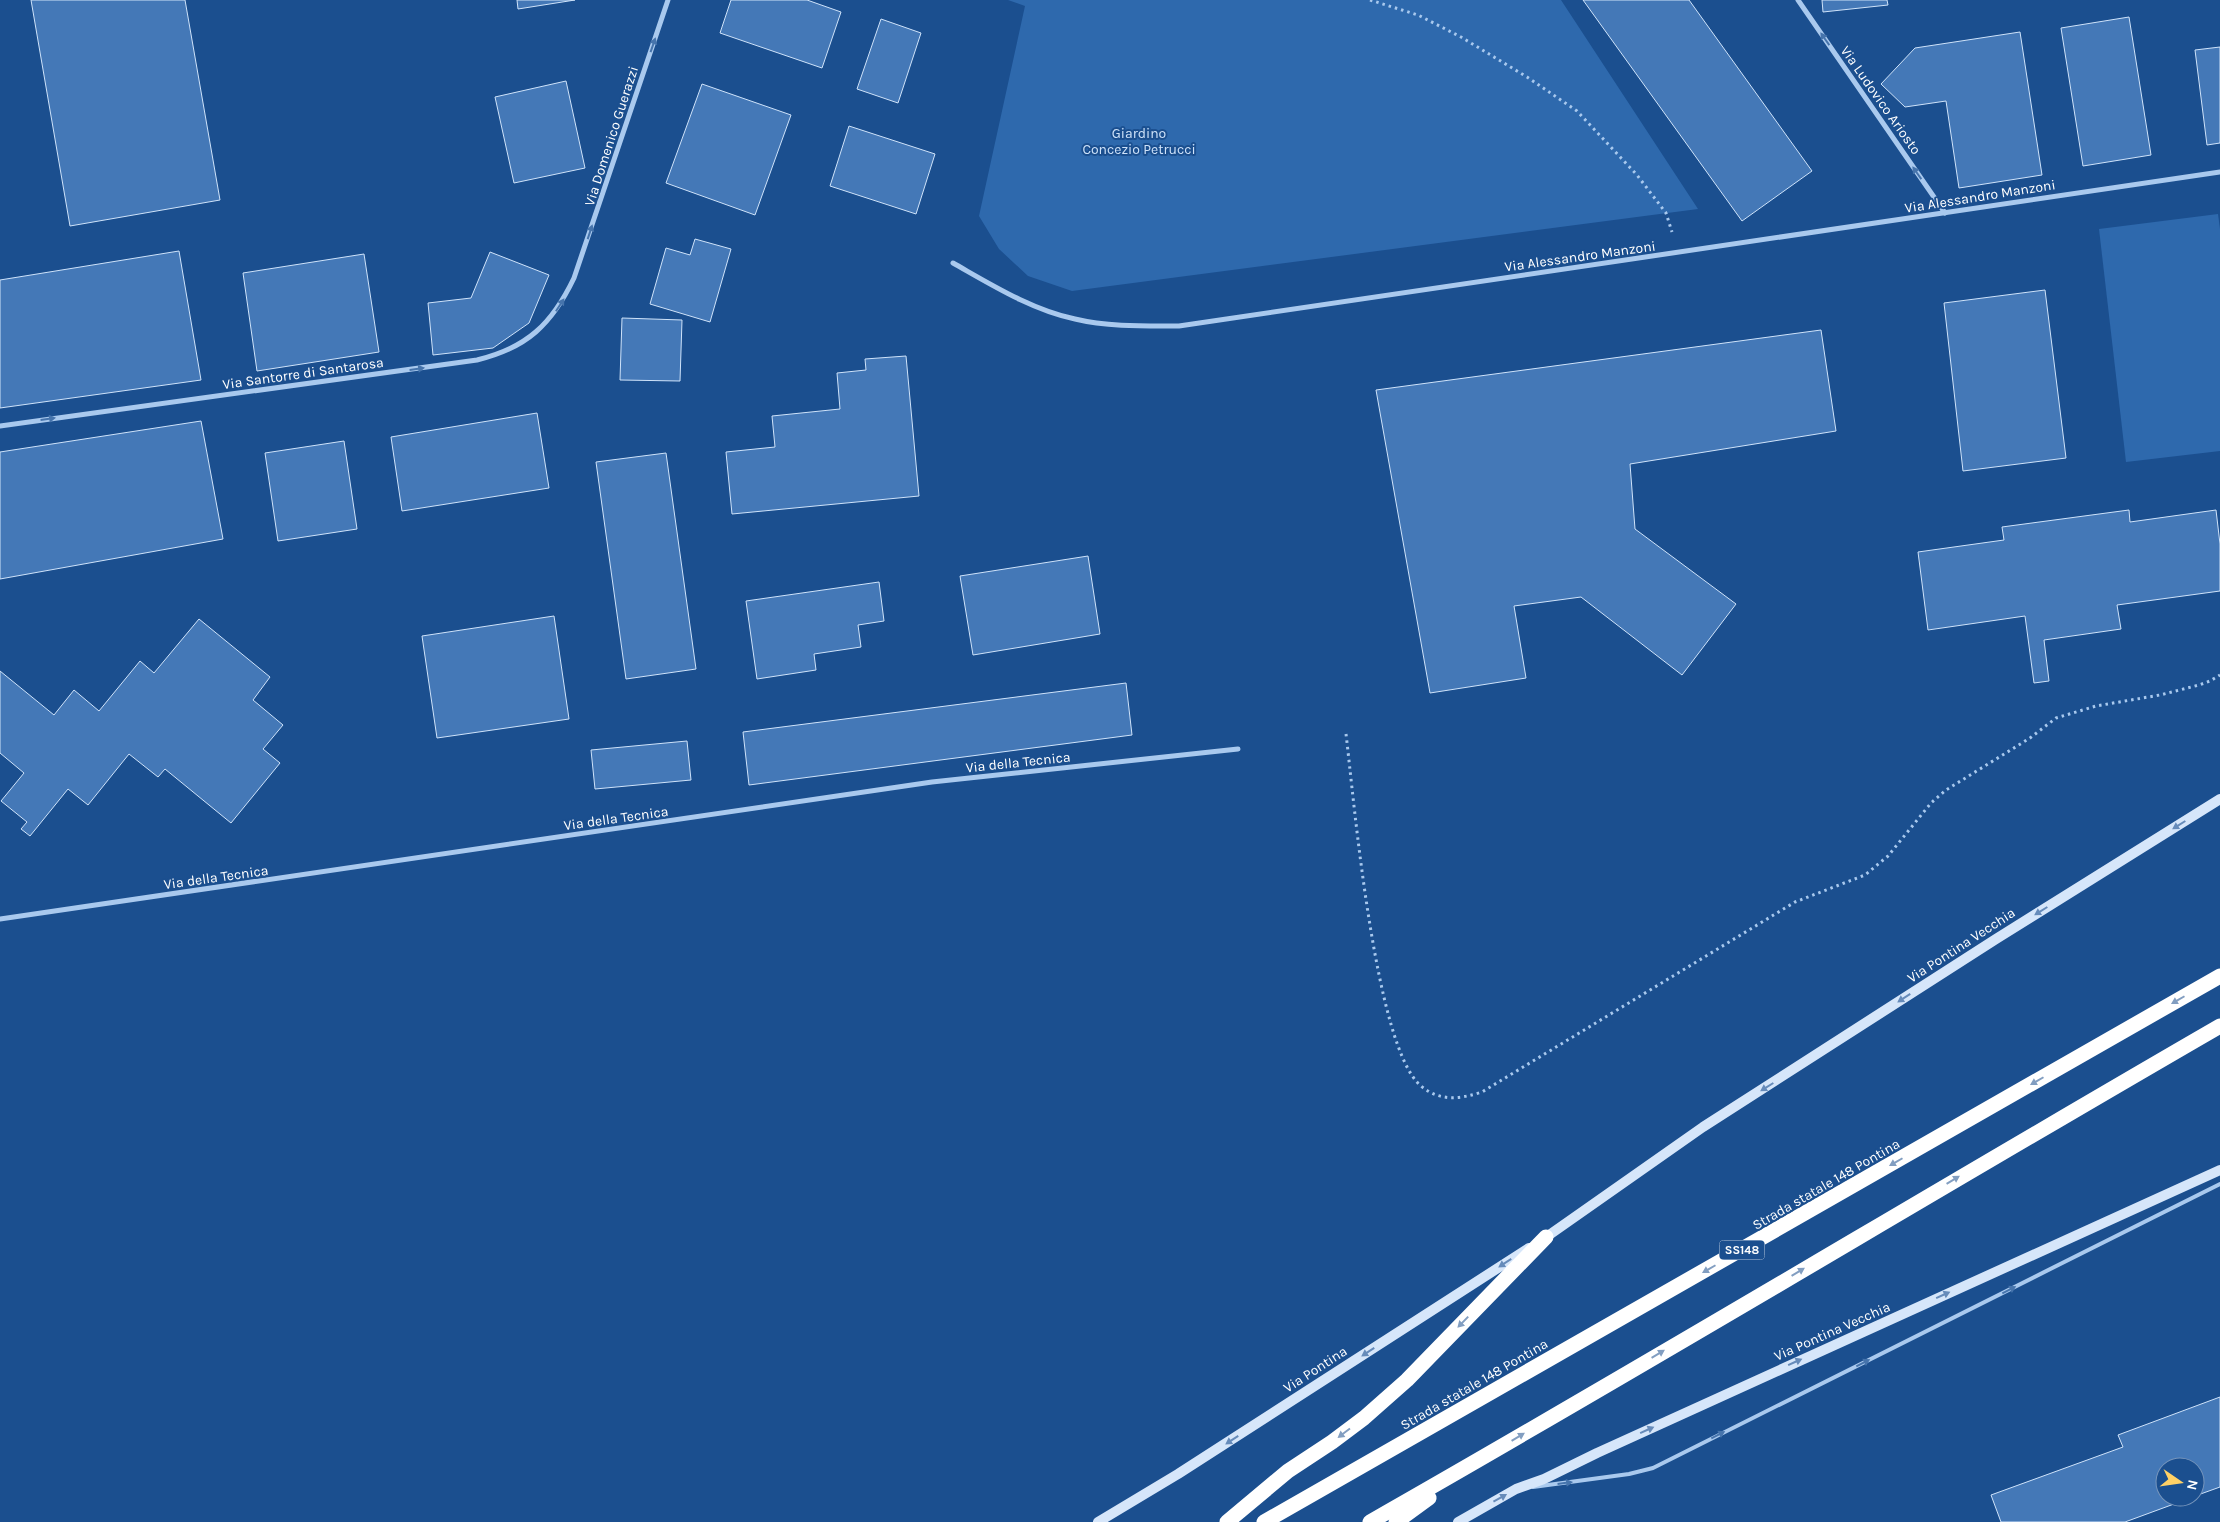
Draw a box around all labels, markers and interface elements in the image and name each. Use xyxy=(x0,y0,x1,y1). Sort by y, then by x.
one-way arrow xyxy=(1820,32,1830,46)
one-way arrow xyxy=(650,37,657,52)
street label: Via Ludovico Ariosto xyxy=(1837,43,1924,158)
street label: Via Domenico Guerazzi xyxy=(581,64,642,208)
park label: Giardino Concezio Petrucci xyxy=(1082,125,1196,158)
one-way arrow xyxy=(1912,166,1922,179)
street label: Via Alessandro Manzoni xyxy=(1903,176,2057,217)
one-way arrow xyxy=(587,224,595,239)
street label: Via Alessandro Manzoni xyxy=(1503,237,1657,276)
one-way arrow xyxy=(555,299,564,312)
street label: Via Santorre di Santarosa xyxy=(221,354,385,393)
one-way arrow xyxy=(410,364,426,372)
one-way arrow xyxy=(41,415,57,423)
street label: Via della Tecnica xyxy=(965,749,1071,776)
street label: Via della Tecnica xyxy=(563,803,669,834)
one-way arrow xyxy=(2172,820,2185,830)
street label: Via della Tecnica xyxy=(163,862,269,893)
street label: Via Pontina Vecchia xyxy=(1904,904,2018,987)
one-way arrow xyxy=(2034,906,2047,915)
one-way arrow xyxy=(1897,994,1910,1003)
one-way arrow xyxy=(2171,996,2184,1005)
one-way arrow xyxy=(2030,1077,2044,1086)
one-way arrow xyxy=(1761,1082,1774,1091)
street label: Strada statale 148 Pontina xyxy=(1750,1135,1903,1234)
one-way arrow xyxy=(1889,1158,1903,1166)
one-way arrow xyxy=(1946,1176,1960,1185)
road number: SS148 xyxy=(1720,1240,1764,1260)
one-way arrow xyxy=(1498,1259,1511,1268)
one-way arrow xyxy=(1703,1264,1716,1273)
one-way arrow xyxy=(1791,1267,1805,1276)
one-way arrow xyxy=(2002,1286,2016,1294)
one-way arrow xyxy=(1936,1291,1950,1299)
street label: Via Pontina Vecchia xyxy=(1772,1298,1893,1365)
one-way arrow xyxy=(1457,1316,1469,1328)
street label: Strada statale 148 Pontina xyxy=(1398,1335,1551,1434)
street label: Via Pontina xyxy=(1280,1343,1350,1396)
one-way arrow xyxy=(1362,1347,1375,1356)
one-way arrow xyxy=(1652,1350,1665,1359)
one-way arrow xyxy=(1788,1358,1802,1366)
one-way arrow xyxy=(1856,1358,1871,1367)
one-way arrow xyxy=(1640,1425,1654,1433)
one-way arrow xyxy=(1337,1428,1351,1438)
one-way arrow xyxy=(1711,1431,1725,1439)
one-way arrow xyxy=(1511,1433,1526,1441)
one-way arrow xyxy=(1225,1435,1238,1444)
north arrow xyxy=(2155,1457,2205,1507)
text: N xyxy=(2183,1478,2202,1492)
one-way arrow xyxy=(1557,1479,1573,1487)
one-way arrow xyxy=(1493,1494,1507,1502)

